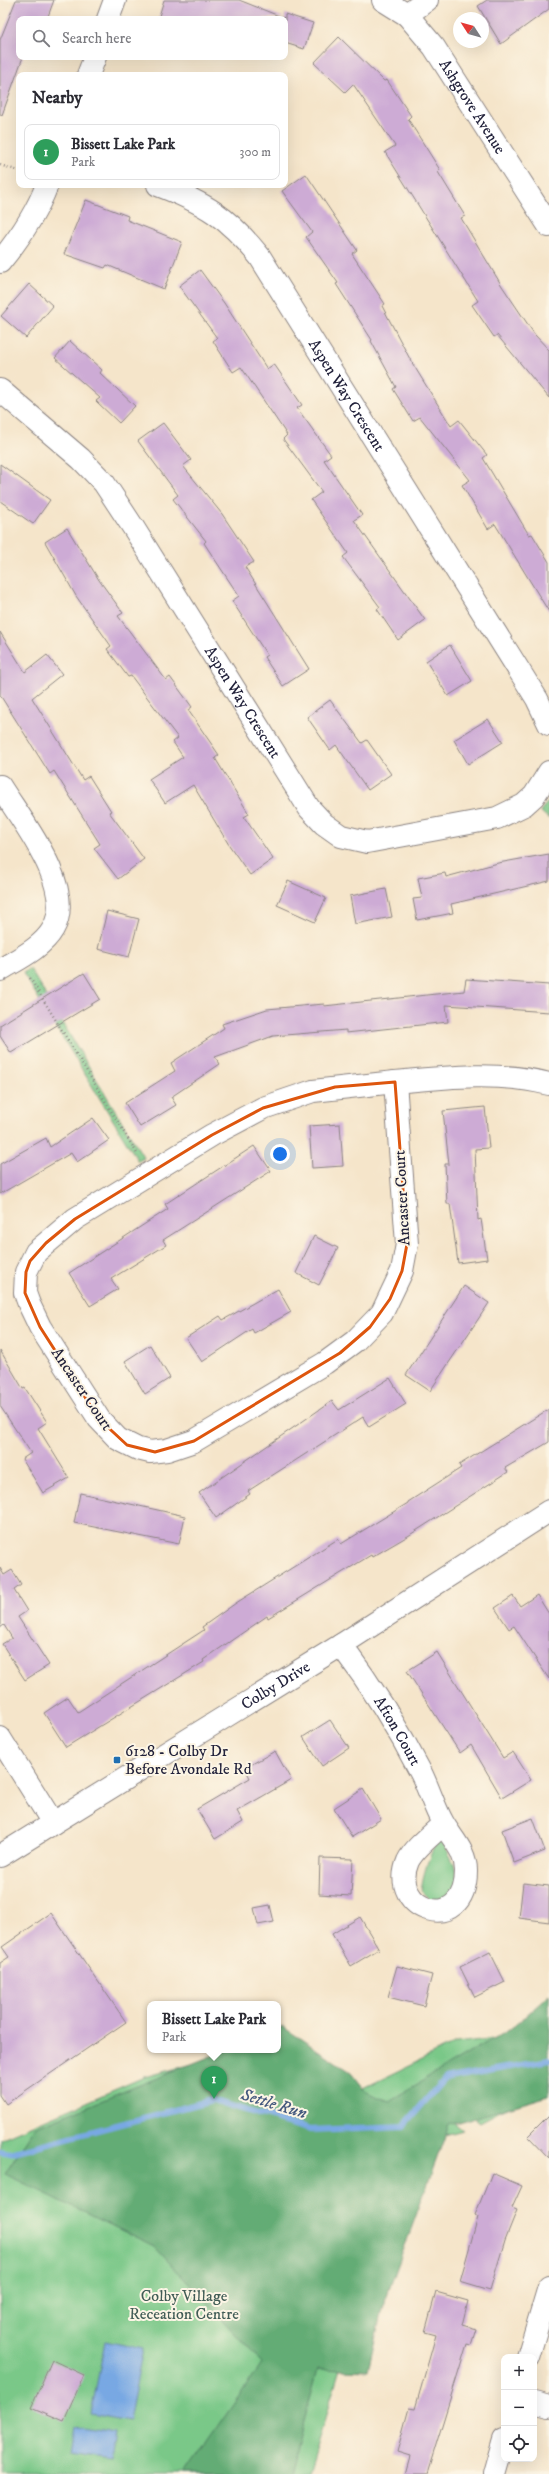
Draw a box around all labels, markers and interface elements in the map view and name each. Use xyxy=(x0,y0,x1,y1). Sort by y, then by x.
north arrow xyxy=(453,12,489,48)
search box xyxy=(16,16,288,60)
icon: search xyxy=(30,27,52,49)
text: Search here xyxy=(62,29,131,48)
street label: Ashgrove Avenue xyxy=(434,55,510,158)
text: Nearby xyxy=(32,87,82,109)
text: Bissett Lake Park xyxy=(71,135,175,154)
text: 1 xyxy=(44,144,48,160)
text: 300 m xyxy=(240,144,271,160)
text: Park xyxy=(71,154,95,170)
street label: Aspen Way Crescent xyxy=(304,335,389,455)
street label: Aspen Way Crescent xyxy=(200,642,285,762)
your location xyxy=(270,1144,290,1164)
street label: Ancaster Court xyxy=(390,1150,414,1246)
street label: Ancaster Court xyxy=(47,1344,117,1434)
street label: Colby Drive xyxy=(237,1656,314,1714)
street label: Afton Court xyxy=(369,1692,425,1769)
place label: 6128 - Colby Dr Before Avondale Rd xyxy=(125,1741,252,1779)
marker: 6128 - Colby Dr Before Avondale Rd xyxy=(112,1755,122,1765)
popup xyxy=(147,2001,281,2053)
text: Bissett Lake Park xyxy=(162,2010,266,2029)
text: Park xyxy=(162,2029,186,2045)
pin: 1 xyxy=(201,2066,227,2099)
water label: Settle Run xyxy=(238,2083,310,2124)
park label: Colby Village Receation Centre xyxy=(129,2286,239,2324)
map controls xyxy=(501,2354,537,2462)
button: + xyxy=(501,2354,537,2390)
button: − xyxy=(501,2390,537,2426)
button: locate xyxy=(501,2426,537,2462)

